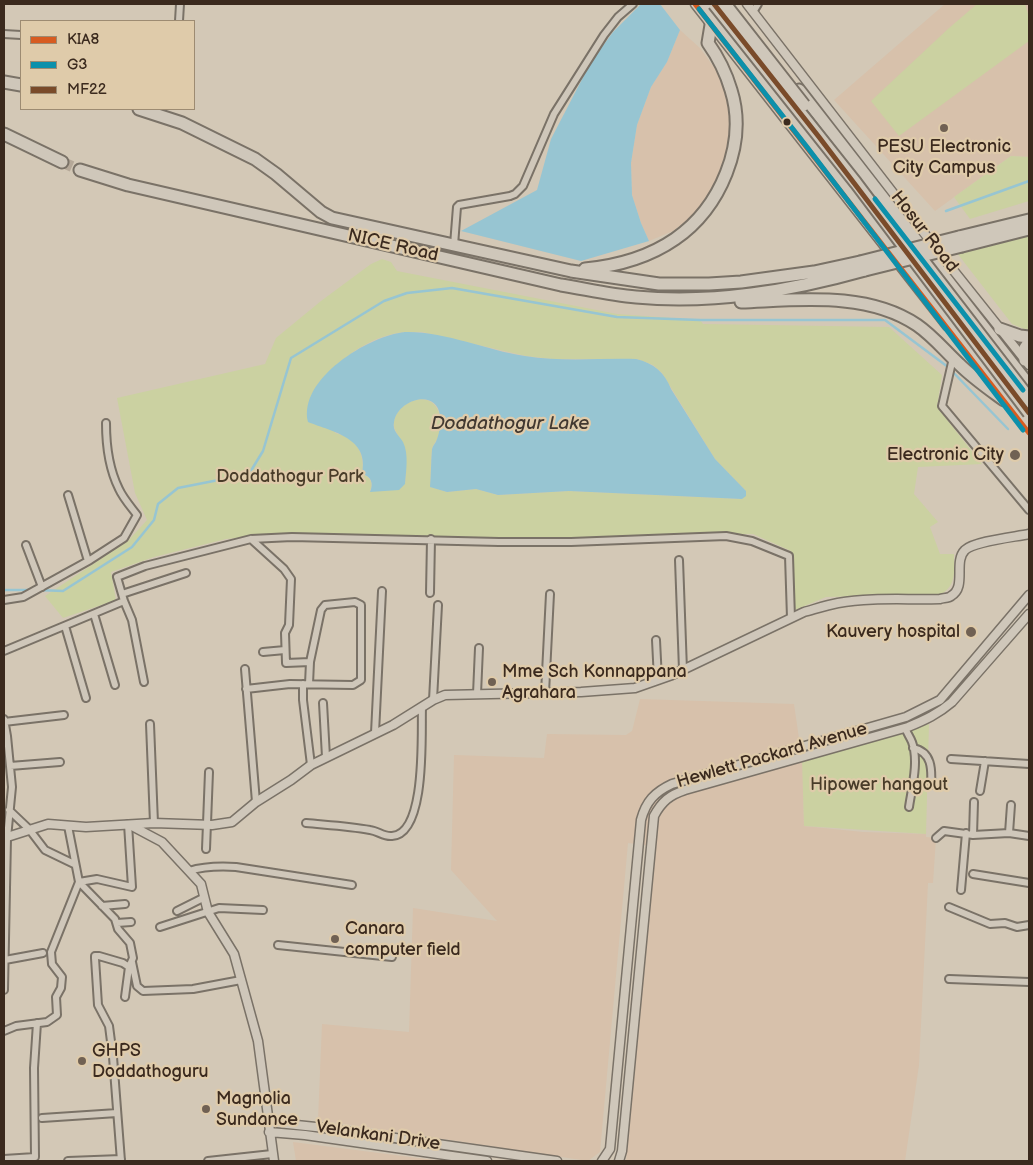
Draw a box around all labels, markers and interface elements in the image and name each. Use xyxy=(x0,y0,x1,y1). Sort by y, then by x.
legend xyxy=(20,20,195,110)
text: KIA8 xyxy=(67,30,99,49)
text: G3 xyxy=(67,55,87,74)
text: MF22 xyxy=(67,80,107,99)
unlabelled marker xyxy=(782,117,792,127)
marker: PESU Electronic City Campus xyxy=(938,122,950,134)
place label: PESU Electronic City Campus xyxy=(877,136,1011,178)
street label: Hosur Road xyxy=(886,187,962,277)
street label: NICE Road xyxy=(346,225,440,267)
water label: Doddathogur Lake xyxy=(431,413,589,435)
place label: Electronic City xyxy=(887,444,1004,466)
marker: Electronic City xyxy=(1008,448,1022,462)
park label: Doddathogur Park xyxy=(216,466,364,488)
place label: Kauvery hospital xyxy=(826,621,960,643)
marker: Kauvery hospital xyxy=(964,625,978,639)
place label: Mme Sch Konnappana Agrahara xyxy=(502,661,687,704)
marker: Mme Sch Konnappana Agrahara xyxy=(486,676,498,688)
street label: Hewlett Packard Avenue xyxy=(674,718,870,794)
park label: Hipower hangout xyxy=(810,774,948,796)
place label: Canara computer field xyxy=(345,918,461,961)
marker: Canara computer field xyxy=(329,933,341,945)
place label: GHPS Doddathoguru xyxy=(92,1040,209,1082)
marker: GHPS Doddathoguru xyxy=(76,1055,88,1067)
place label: Magnolia Sundance xyxy=(216,1088,298,1130)
marker: Magnolia Sundance xyxy=(200,1103,212,1115)
street label: Velankani Drive xyxy=(315,1117,441,1155)

